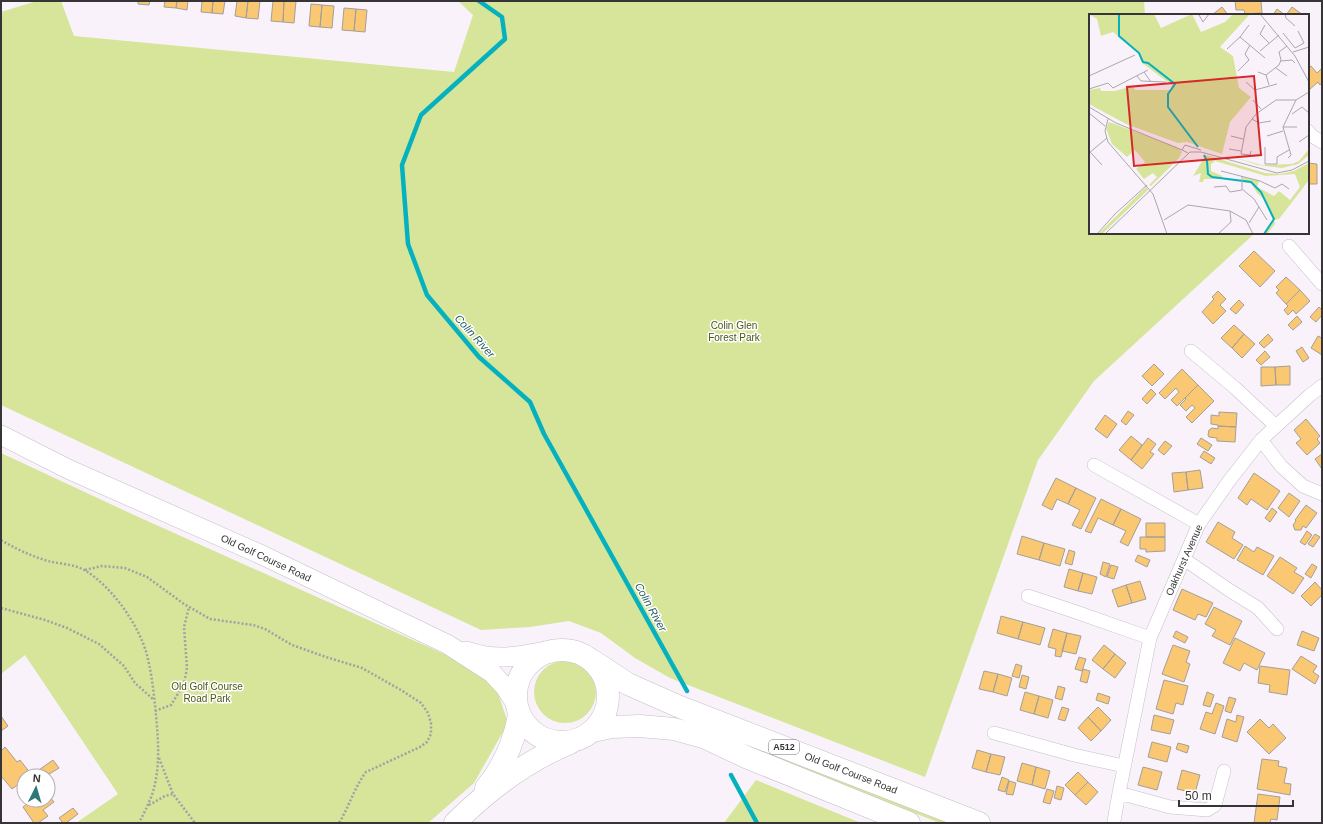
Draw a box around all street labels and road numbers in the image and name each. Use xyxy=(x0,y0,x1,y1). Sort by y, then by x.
street label: Oakhurst Avenue xyxy=(1163,522,1205,597)
street label: Old Golf Course Road xyxy=(219,532,313,584)
road number: A512 xyxy=(769,740,799,754)
street label: Old Golf Course Road xyxy=(803,750,899,796)

